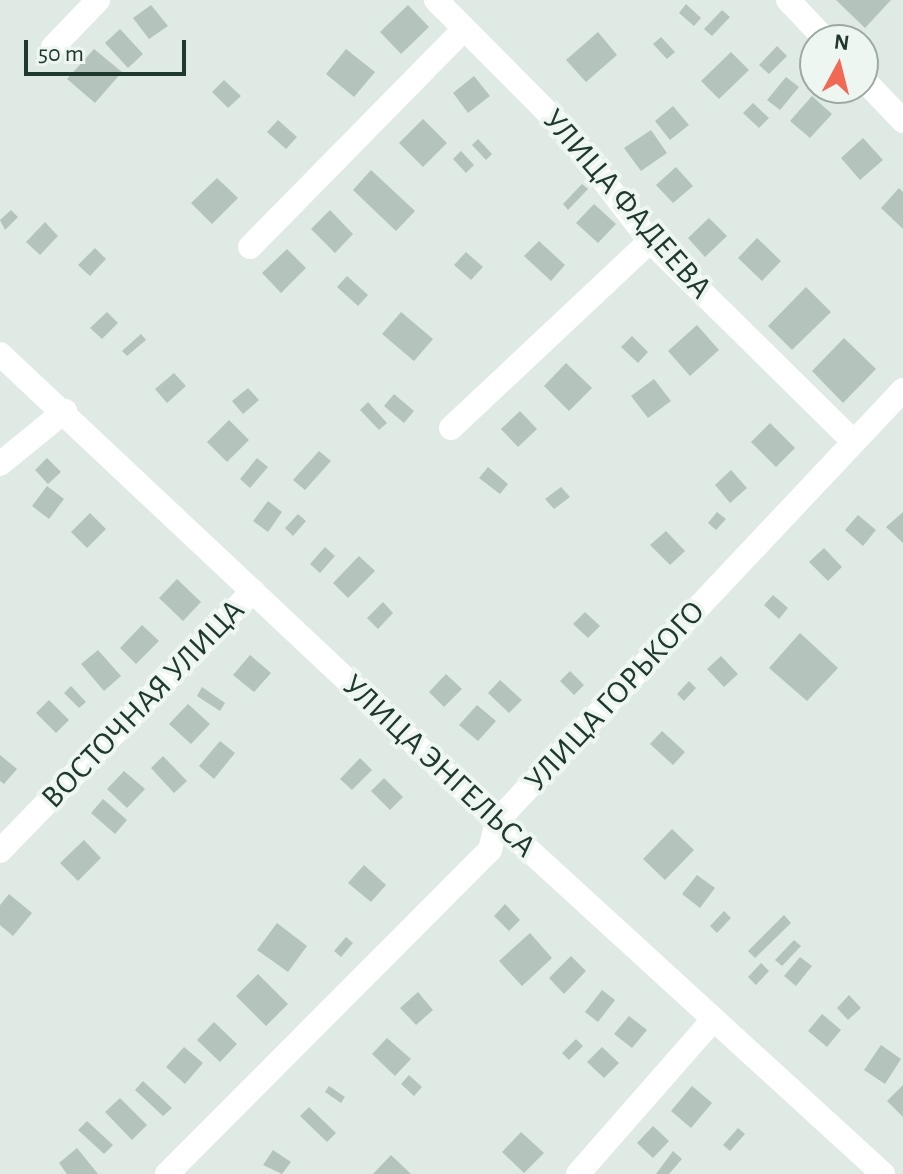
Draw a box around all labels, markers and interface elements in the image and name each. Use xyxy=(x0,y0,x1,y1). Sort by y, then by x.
scale bar xyxy=(28,24,190,74)
north arrow xyxy=(799,24,879,104)
text: N xyxy=(833,30,851,54)
text: 50 m xyxy=(38,42,84,66)
street label: УЛИЦА ФАДЕЕВА xyxy=(534,101,720,307)
street label: ВОСТОЧНАЯ УЛИЦА xyxy=(33,591,253,817)
street label: УЛИЦА ГОРЬКОГО xyxy=(517,593,713,799)
street label: УЛИЦА ЭНГЕЛЬСА xyxy=(334,666,544,866)

